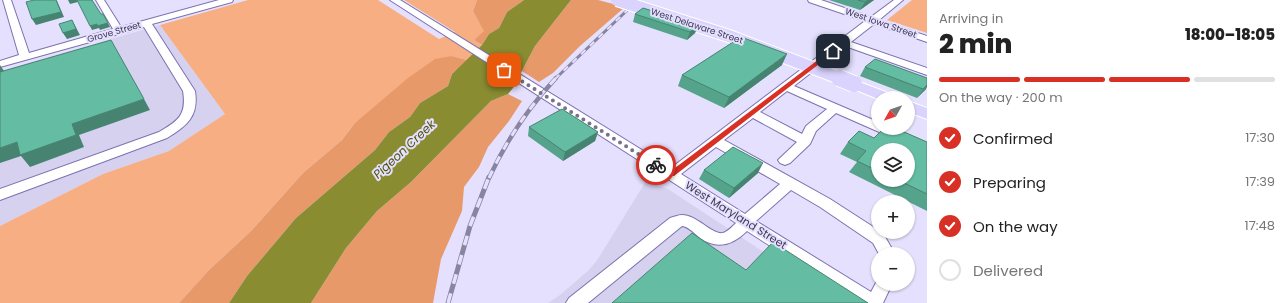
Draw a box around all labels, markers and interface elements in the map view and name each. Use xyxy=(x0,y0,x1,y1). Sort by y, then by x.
street label: West Delaware Street xyxy=(649,5,745,47)
street label: West Iowa Street xyxy=(844,5,918,41)
text: Arriving in xyxy=(939,9,1003,28)
street label: Grove Street xyxy=(86,19,142,45)
text: 18:00–18:05 xyxy=(1185,24,1275,45)
text: 2 min xyxy=(939,26,1012,62)
pin xyxy=(816,34,850,68)
icon: home xyxy=(822,40,844,62)
pin xyxy=(487,53,521,87)
icon: bag xyxy=(493,59,515,81)
text: On the way · 200 m xyxy=(939,88,1063,107)
north arrow xyxy=(871,91,915,135)
map controls xyxy=(871,91,915,291)
water label: Pigeon Creek xyxy=(369,115,439,182)
icon: check xyxy=(939,127,961,149)
text: Confirmed xyxy=(973,128,1053,149)
text: 17:30 xyxy=(1245,128,1275,147)
button: layers xyxy=(871,143,915,187)
courier xyxy=(636,145,676,185)
icon: bike xyxy=(645,154,667,176)
icon: check xyxy=(939,171,961,193)
text: Preparing xyxy=(973,172,1046,193)
text: 17:39 xyxy=(1245,172,1275,191)
street label: West Maryland Street xyxy=(682,177,790,253)
button: + xyxy=(871,195,915,239)
icon: check xyxy=(939,215,961,237)
text: On the way xyxy=(973,216,1058,237)
text: 17:48 xyxy=(1245,216,1275,235)
button: − xyxy=(871,247,915,291)
text: Delivered xyxy=(973,260,1043,281)

